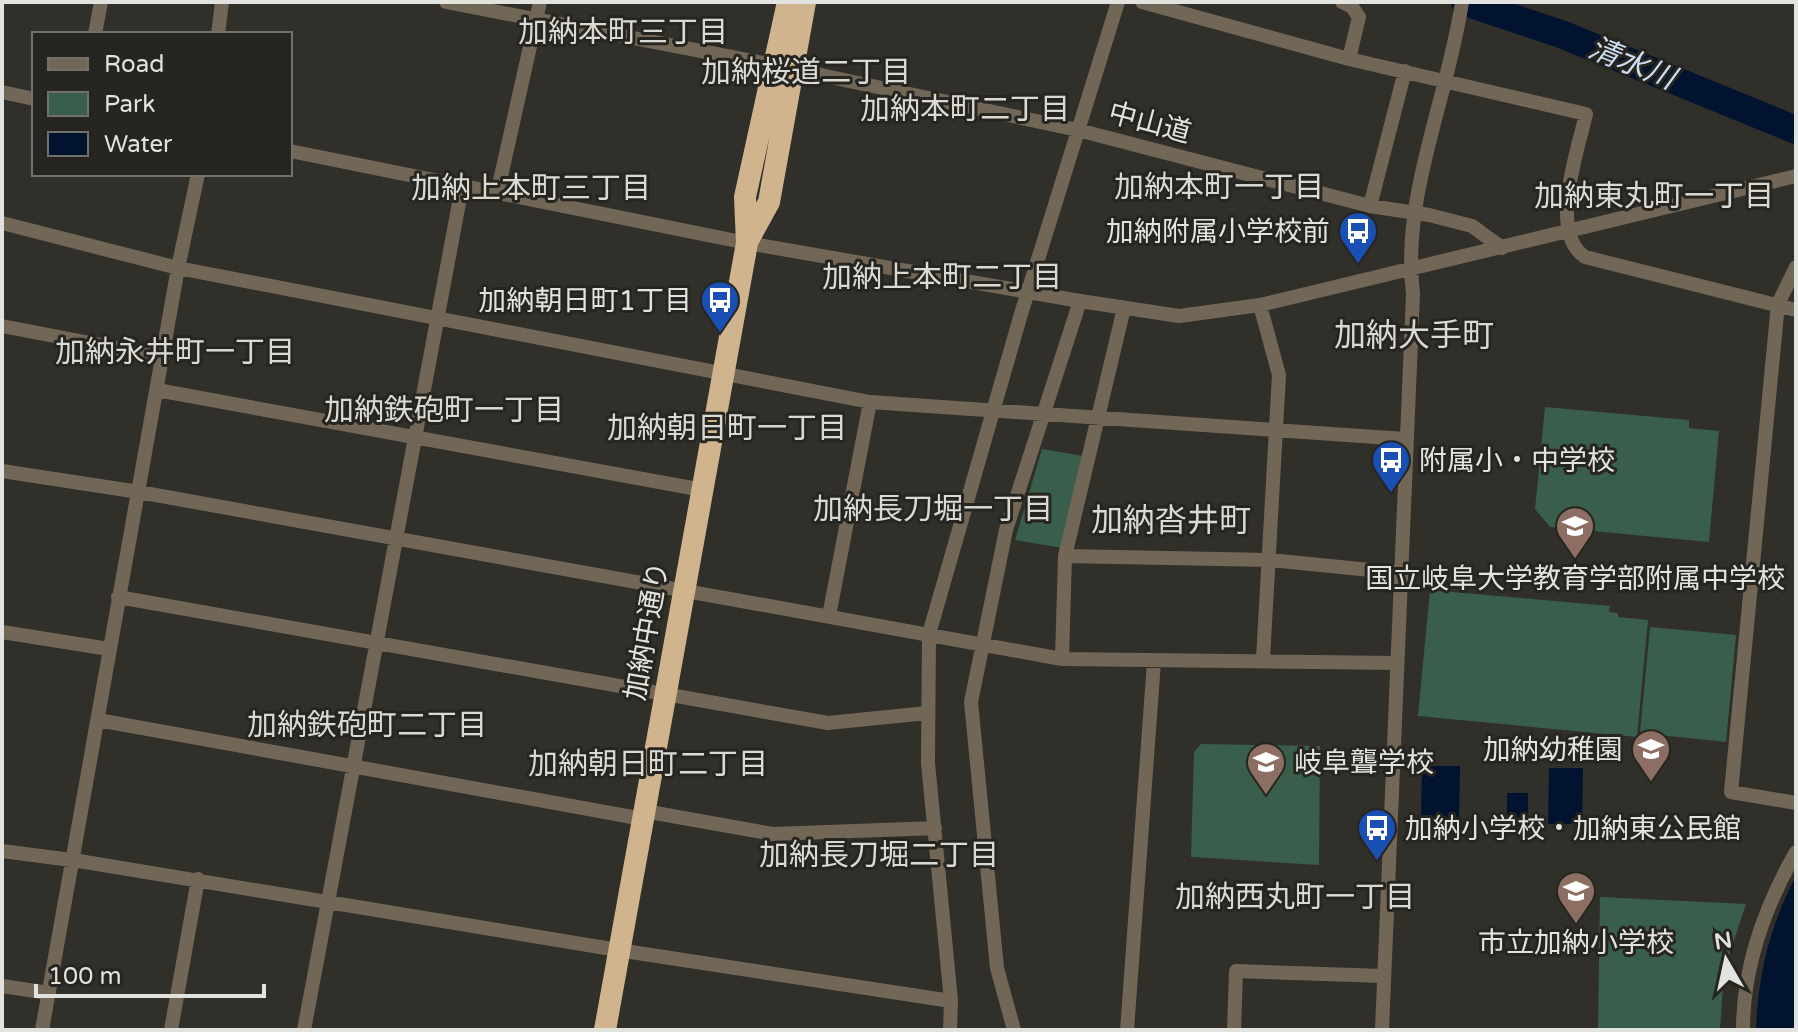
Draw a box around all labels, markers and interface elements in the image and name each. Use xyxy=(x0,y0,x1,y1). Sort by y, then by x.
district label: 加納本町三丁目 xyxy=(518,14,728,51)
water label: 清水川 xyxy=(1583,29,1683,99)
legend xyxy=(32,32,292,176)
text: Road xyxy=(104,50,164,79)
district label: 加納桜道二丁目 xyxy=(701,54,911,91)
text: Park xyxy=(104,90,155,119)
district label: 加納本町二丁目 xyxy=(860,91,1070,128)
street label: 中山道 xyxy=(1105,96,1195,150)
text: Water xyxy=(104,130,173,159)
district label: 加納本町一丁目 xyxy=(1114,169,1324,206)
district label: 加納上本町三丁目 xyxy=(411,170,651,207)
district label: 加納東丸町一丁目 xyxy=(1534,178,1774,215)
bus stop icon: 加納附属小学校前 xyxy=(1337,210,1379,265)
place label: 加納附属小学校前 xyxy=(1106,215,1330,249)
district label: 加納上本町二丁目 xyxy=(822,259,1062,296)
bus stop icon: 加納朝日町1丁目 xyxy=(699,279,741,334)
place label: 加納朝日町1丁目 xyxy=(478,284,692,318)
district label: 加納大手町 xyxy=(1334,317,1494,355)
district label: 加納永井町一丁目 xyxy=(55,334,295,371)
district label: 加納鉄砲町一丁目 xyxy=(324,392,564,429)
district label: 加納朝日町一丁目 xyxy=(607,410,847,447)
bus stop icon: 附属小・中学校 xyxy=(1370,439,1412,494)
place label: 附属小・中学校 xyxy=(1419,444,1615,478)
district label: 加納長刀堀一丁目 xyxy=(813,491,1053,528)
district label: 加納沓井町 xyxy=(1091,502,1251,540)
school or university icon: 国立岐阜大学教育学部附属中学校 xyxy=(1554,505,1596,560)
street label: 加納中通り xyxy=(618,559,676,703)
place label: 国立岐阜大学教育学部附属中学校 xyxy=(1365,562,1785,596)
district label: 加納鉄砲町二丁目 xyxy=(247,707,487,744)
school or university icon: 加納幼稚園 xyxy=(1630,728,1672,783)
place label: 加納幼稚園 xyxy=(1483,733,1623,767)
school or university icon: 岐阜聾学校 xyxy=(1245,741,1287,796)
district label: 加納朝日町二丁目 xyxy=(528,746,768,783)
place label: 岐阜聾学校 xyxy=(1294,746,1434,780)
bus stop icon: 加納小学校・加納東公民館 xyxy=(1356,807,1398,862)
place label: 加納小学校・加納東公民館 xyxy=(1405,812,1741,846)
district label: 加納長刀堀二丁目 xyxy=(759,837,999,874)
school or university icon: 市立加納小学校 xyxy=(1555,870,1597,925)
district label: 加納西丸町一丁目 xyxy=(1175,879,1415,916)
north arrow xyxy=(1686,920,1766,1000)
place label: 市立加納小学校 xyxy=(1478,926,1674,960)
text: N xyxy=(1712,927,1734,955)
scale bar xyxy=(36,948,264,998)
text: 100 m xyxy=(48,962,122,991)

